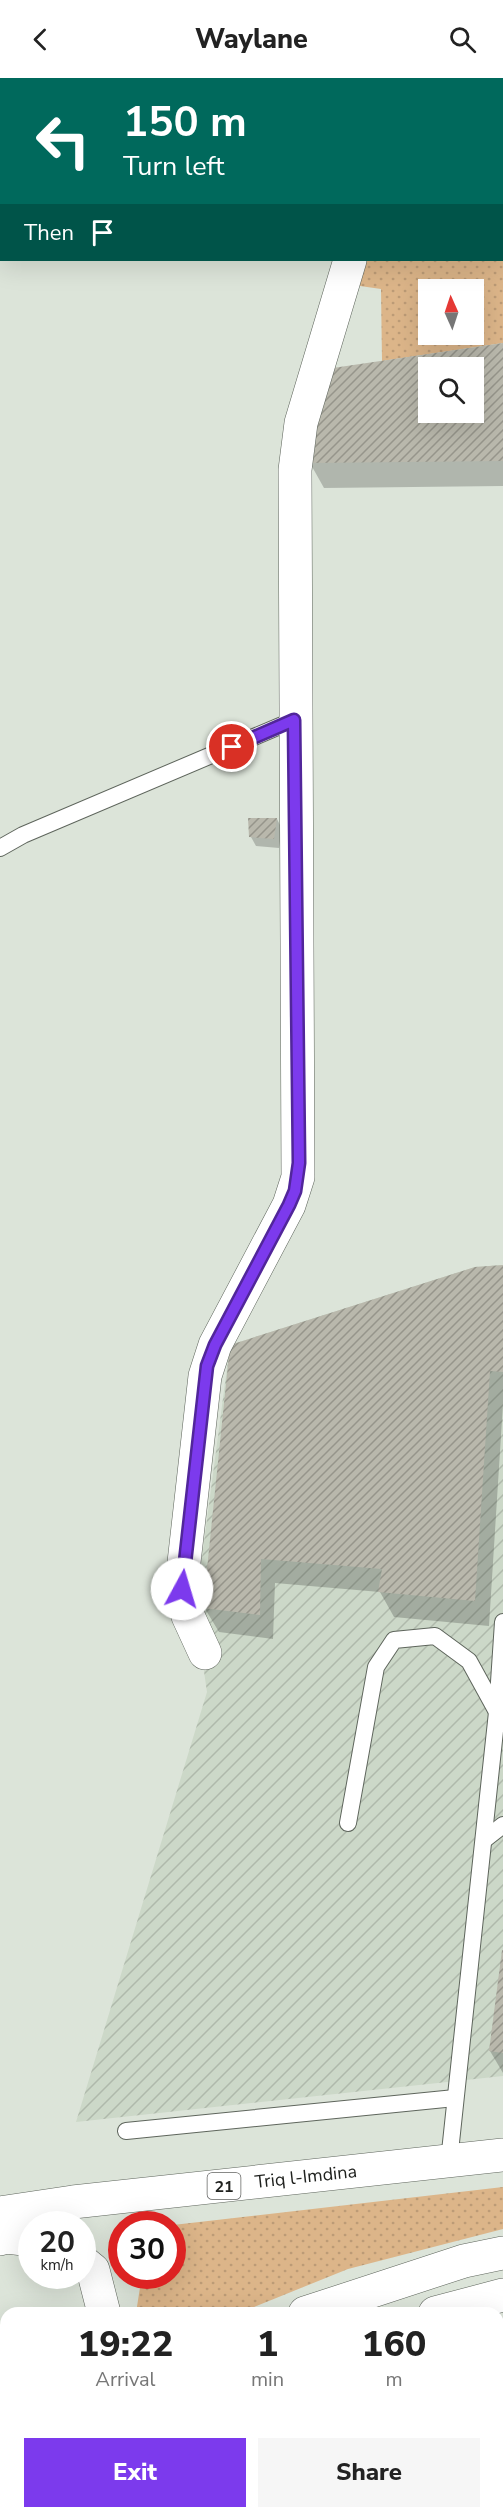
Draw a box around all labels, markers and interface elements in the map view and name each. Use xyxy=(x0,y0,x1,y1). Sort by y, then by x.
text: Waylane xyxy=(195,21,308,58)
icon: back xyxy=(24,23,57,56)
icon: search xyxy=(446,23,479,56)
text: 150 m xyxy=(123,94,247,151)
icon: left xyxy=(24,102,102,180)
text: Turn left xyxy=(123,148,224,185)
icon: arrive xyxy=(86,216,119,249)
text: Then xyxy=(24,218,74,248)
north arrow xyxy=(418,279,484,345)
map controls xyxy=(418,279,484,423)
button: search xyxy=(418,357,484,423)
pin xyxy=(206,721,257,772)
icon: arrive xyxy=(215,730,248,763)
position arrow xyxy=(150,1557,214,1621)
street label: Triq l-Imdina xyxy=(253,2159,358,2194)
road number: 21 xyxy=(208,2173,240,2199)
speed limit sign: 30 xyxy=(108,2211,186,2289)
text: 20 xyxy=(39,2222,75,2263)
text: km/h xyxy=(40,2255,74,2275)
text: 19:22 xyxy=(78,2320,173,2369)
text: 1 xyxy=(257,2320,278,2369)
text: 160 xyxy=(362,2320,426,2369)
text: Arrival xyxy=(95,2366,156,2393)
text: min xyxy=(251,2366,284,2393)
text: m xyxy=(385,2366,403,2393)
button: Exit xyxy=(24,2438,246,2507)
button: Share xyxy=(258,2438,480,2507)

